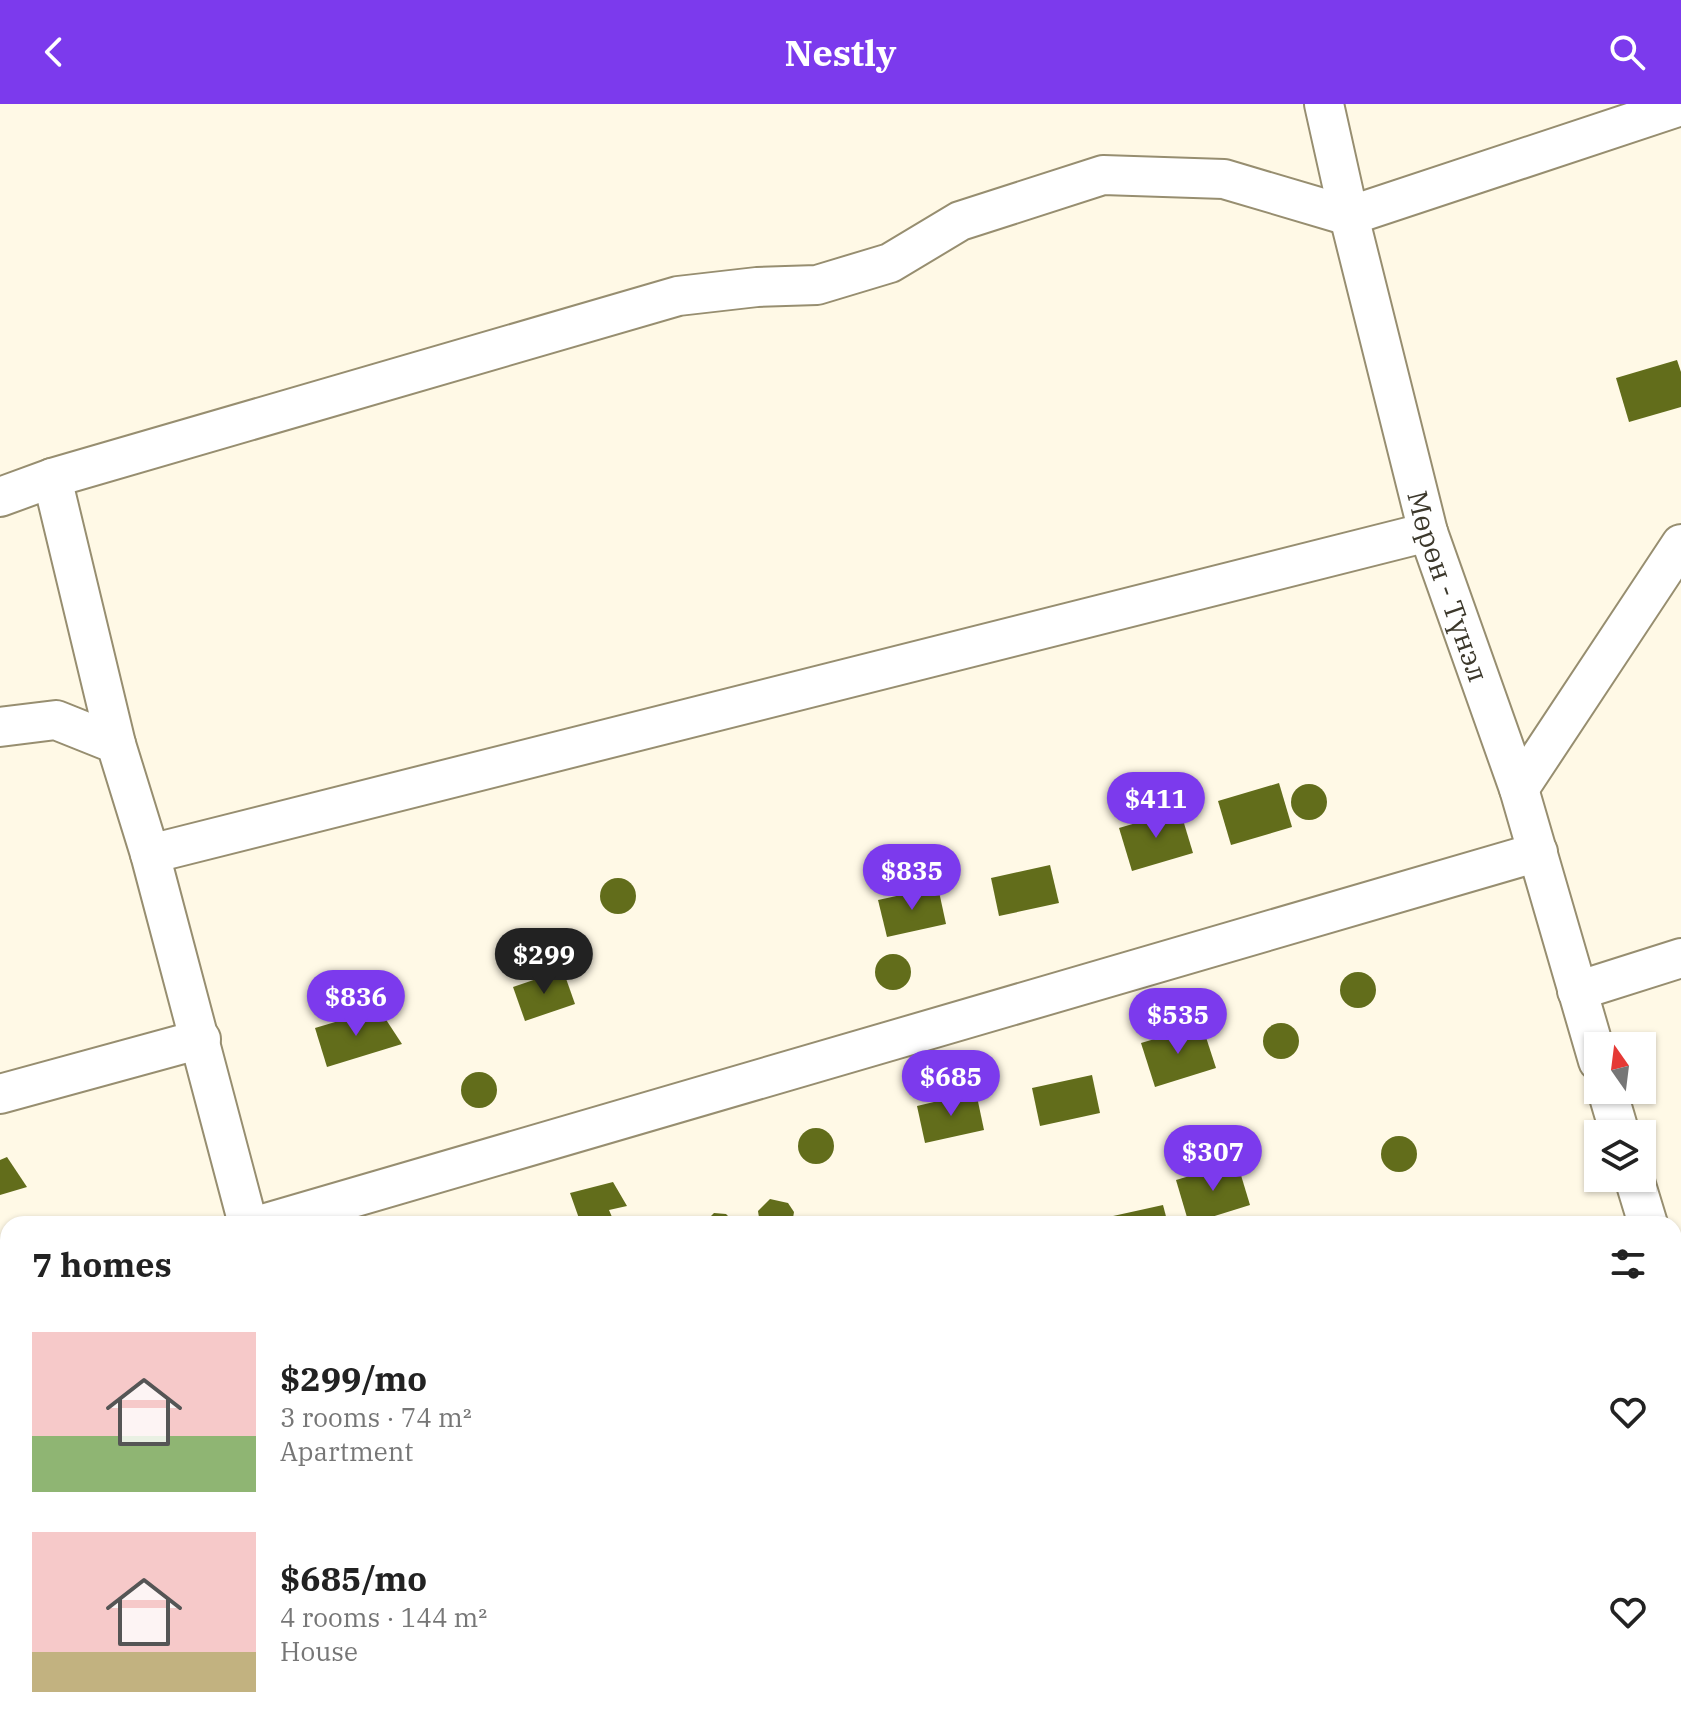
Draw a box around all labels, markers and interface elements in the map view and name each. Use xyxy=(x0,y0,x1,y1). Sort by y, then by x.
text: Nestly xyxy=(784,29,897,76)
icon: back xyxy=(32,30,76,74)
icon: search xyxy=(1605,30,1649,74)
street label: Мөрөн - Түнэл xyxy=(1400,487,1498,686)
pin: $411 xyxy=(1109,772,1203,840)
text: $411 xyxy=(1125,781,1187,815)
pin: $835 xyxy=(865,844,959,912)
text: $835 xyxy=(881,853,943,887)
pin: $299 xyxy=(497,928,591,996)
text: $299 xyxy=(513,937,575,971)
pin: $836 xyxy=(309,970,403,1038)
text: $836 xyxy=(325,979,387,1013)
pin: $535 xyxy=(1131,988,1225,1056)
text: $535 xyxy=(1147,997,1209,1031)
north arrow xyxy=(1584,1032,1656,1104)
map controls xyxy=(1584,1032,1656,1192)
pin: $685 xyxy=(904,1050,998,1118)
text: $685 xyxy=(920,1059,982,1093)
button: layers xyxy=(1584,1120,1656,1192)
pin: $307 xyxy=(1166,1125,1260,1193)
text: $307 xyxy=(1182,1134,1244,1168)
text: 7 homes xyxy=(32,1242,172,1286)
icon: filters xyxy=(1606,1242,1650,1286)
text: $299/mo xyxy=(280,1356,427,1400)
icon: home xyxy=(96,1364,192,1460)
icon: heart xyxy=(1606,1390,1650,1434)
text: 3 rooms · 74 m² xyxy=(280,1400,472,1434)
text: Apartment xyxy=(280,1434,413,1468)
text: $685/mo xyxy=(280,1556,427,1600)
icon: home xyxy=(96,1564,192,1660)
icon: heart xyxy=(1606,1590,1650,1634)
text: 4 rooms · 144 m² xyxy=(280,1600,487,1634)
text: House xyxy=(280,1634,358,1668)

